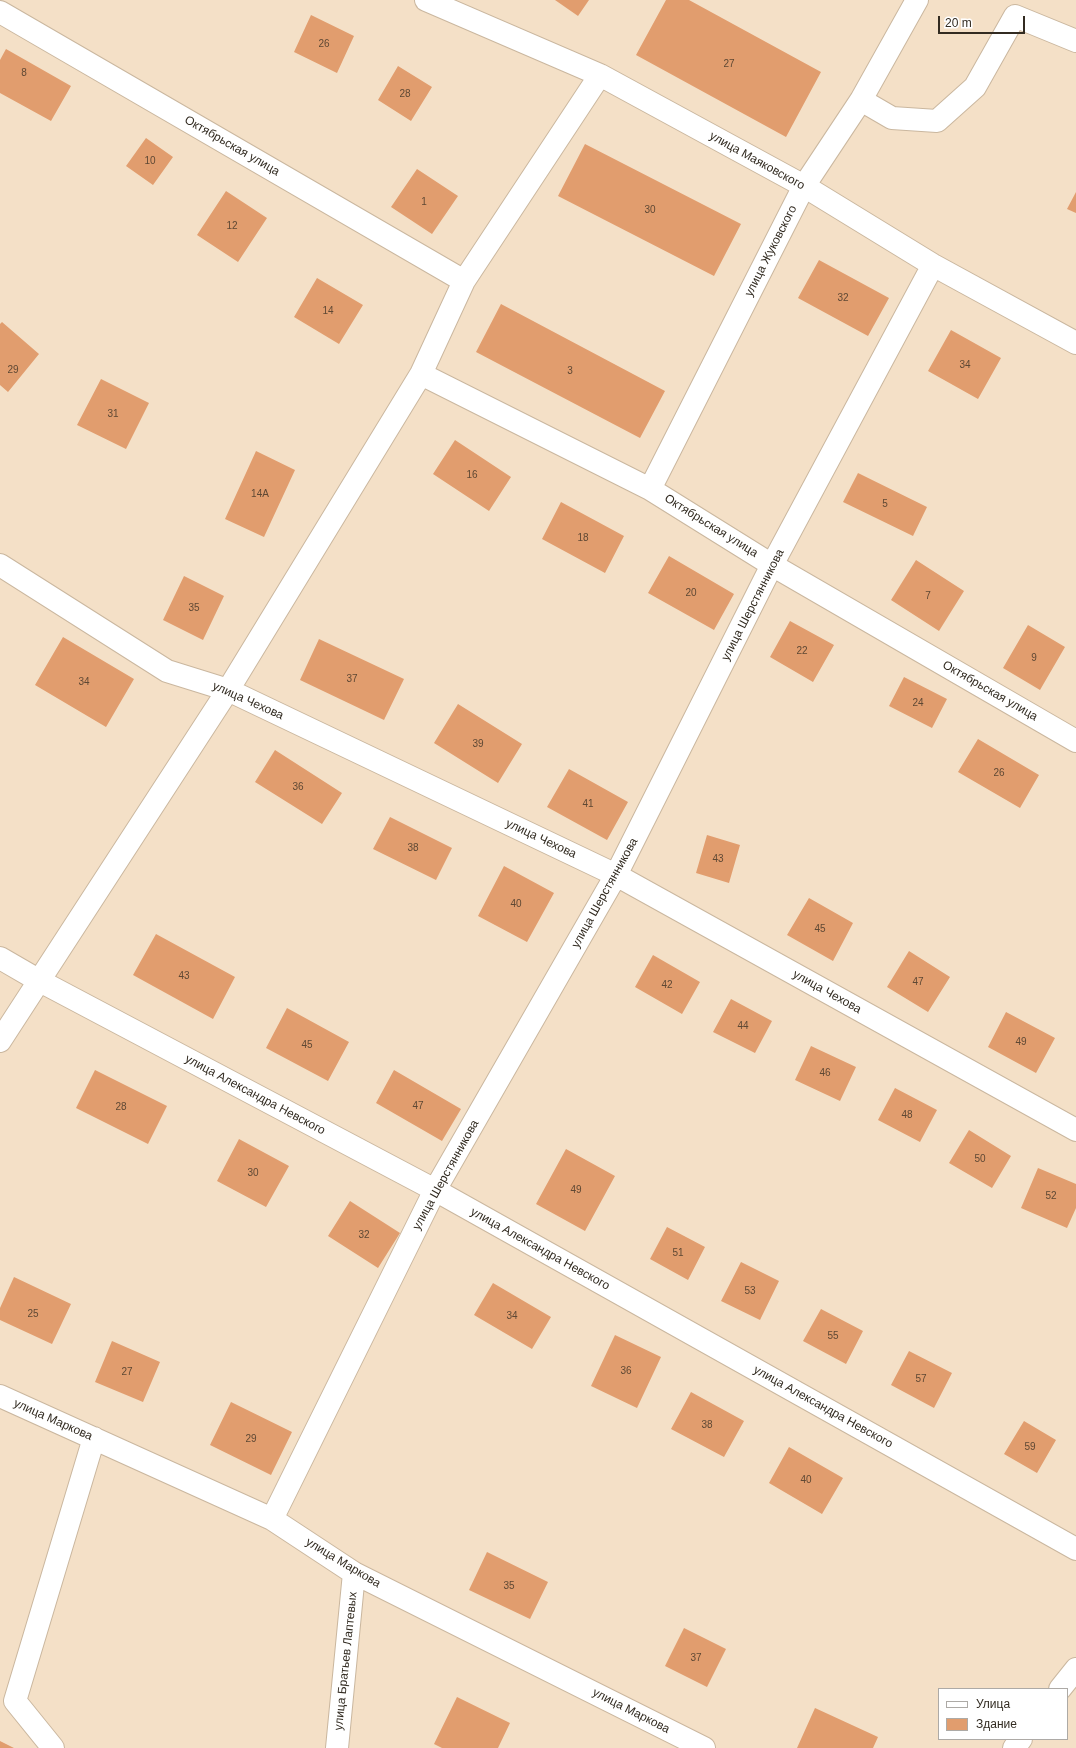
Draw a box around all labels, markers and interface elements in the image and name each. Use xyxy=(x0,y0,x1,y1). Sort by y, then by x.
scale bar xyxy=(940,8,1027,34)
text: 20 m xyxy=(945,16,972,30)
house number: 26 xyxy=(318,38,330,50)
house number: 27 xyxy=(723,58,735,70)
house number: 8 xyxy=(21,67,27,79)
house number: 28 xyxy=(399,88,411,100)
street label: Октябрьская улица xyxy=(182,113,282,179)
street label: улица Маяковского xyxy=(707,129,807,193)
house number: 10 xyxy=(144,155,156,167)
house number: 1 xyxy=(421,196,427,208)
street label: улица Жуковского xyxy=(742,203,800,299)
house number: 30 xyxy=(644,204,656,216)
house number: 12 xyxy=(226,220,238,232)
house number: 32 xyxy=(837,292,849,304)
house number: 14 xyxy=(322,305,334,317)
house number: 34 xyxy=(959,359,971,371)
house number: 29 xyxy=(7,364,19,376)
house number: 3 xyxy=(567,365,573,377)
house number: 31 xyxy=(107,408,119,420)
house number: 16 xyxy=(466,469,478,481)
house number: 14А xyxy=(251,488,269,500)
street label: Октябрьская улица xyxy=(662,491,760,561)
house number: 5 xyxy=(882,498,888,510)
house number: 18 xyxy=(577,532,589,544)
street label: улица Шерстянникова xyxy=(719,547,787,663)
house number: 20 xyxy=(685,587,697,599)
house number: 7 xyxy=(925,590,931,602)
house number: 35 xyxy=(188,602,200,614)
house number: 22 xyxy=(796,645,808,657)
house number: 9 xyxy=(1031,652,1037,664)
street label: Октябрьская улица xyxy=(940,658,1040,724)
house number: 37 xyxy=(346,673,358,685)
house number: 34 xyxy=(78,676,90,688)
street label: улица Чехова xyxy=(210,679,286,723)
house number: 24 xyxy=(912,697,924,709)
house number: 39 xyxy=(472,738,484,750)
house number: 26 xyxy=(993,767,1005,779)
house number: 36 xyxy=(292,781,304,793)
house number: 41 xyxy=(582,798,594,810)
street label: улица Чехова xyxy=(503,816,579,862)
street label: улица Шерстянникова xyxy=(569,835,641,951)
house number: 38 xyxy=(407,842,419,854)
house number: 43 xyxy=(712,853,724,865)
house number: 40 xyxy=(510,898,522,910)
house number: 45 xyxy=(814,923,826,935)
street label: улица Чехова xyxy=(790,967,864,1017)
house number: 43 xyxy=(178,970,190,982)
house number: 47 xyxy=(912,976,924,988)
house number: 42 xyxy=(661,979,673,991)
house number: 44 xyxy=(737,1020,749,1032)
house number: 49 xyxy=(1015,1036,1027,1048)
house number: 45 xyxy=(301,1039,313,1051)
street label: улица Александра Невского xyxy=(182,1052,328,1138)
house number: 46 xyxy=(819,1067,831,1079)
house number: 47 xyxy=(412,1100,424,1112)
house number: 28 xyxy=(115,1101,127,1113)
house number: 48 xyxy=(901,1109,913,1121)
street label: улица Шерстянникова xyxy=(410,1117,482,1233)
house number: 50 xyxy=(974,1153,986,1165)
house number: 30 xyxy=(247,1167,259,1179)
house number: 49 xyxy=(570,1184,582,1196)
house number: 52 xyxy=(1045,1190,1057,1202)
street label: улица Александра Невского xyxy=(468,1205,612,1293)
house number: 32 xyxy=(358,1229,370,1241)
house number: 51 xyxy=(672,1247,684,1259)
house number: 53 xyxy=(744,1285,756,1297)
house number: 25 xyxy=(27,1308,39,1320)
house number: 34 xyxy=(506,1310,518,1322)
house number: 55 xyxy=(827,1330,839,1342)
street label: улица Александра Невского xyxy=(751,1363,895,1451)
house number: 36 xyxy=(620,1365,632,1377)
house number: 27 xyxy=(121,1366,133,1378)
house number: 57 xyxy=(915,1373,927,1385)
street label: улица Маркова xyxy=(11,1396,95,1444)
house number: 38 xyxy=(701,1419,713,1431)
house number: 29 xyxy=(245,1433,257,1445)
house number: 59 xyxy=(1024,1441,1036,1453)
house number: 40 xyxy=(800,1474,812,1486)
street label: улица Маркова xyxy=(303,1535,383,1591)
house number: 35 xyxy=(503,1580,515,1592)
street label: улица Братьев Лаптевых xyxy=(332,1591,360,1731)
house number: 37 xyxy=(690,1652,702,1664)
street label: улица Маркова xyxy=(590,1685,672,1737)
legend xyxy=(938,1688,1068,1740)
text: Улица xyxy=(976,1697,1010,1711)
text: Здание xyxy=(976,1717,1017,1731)

